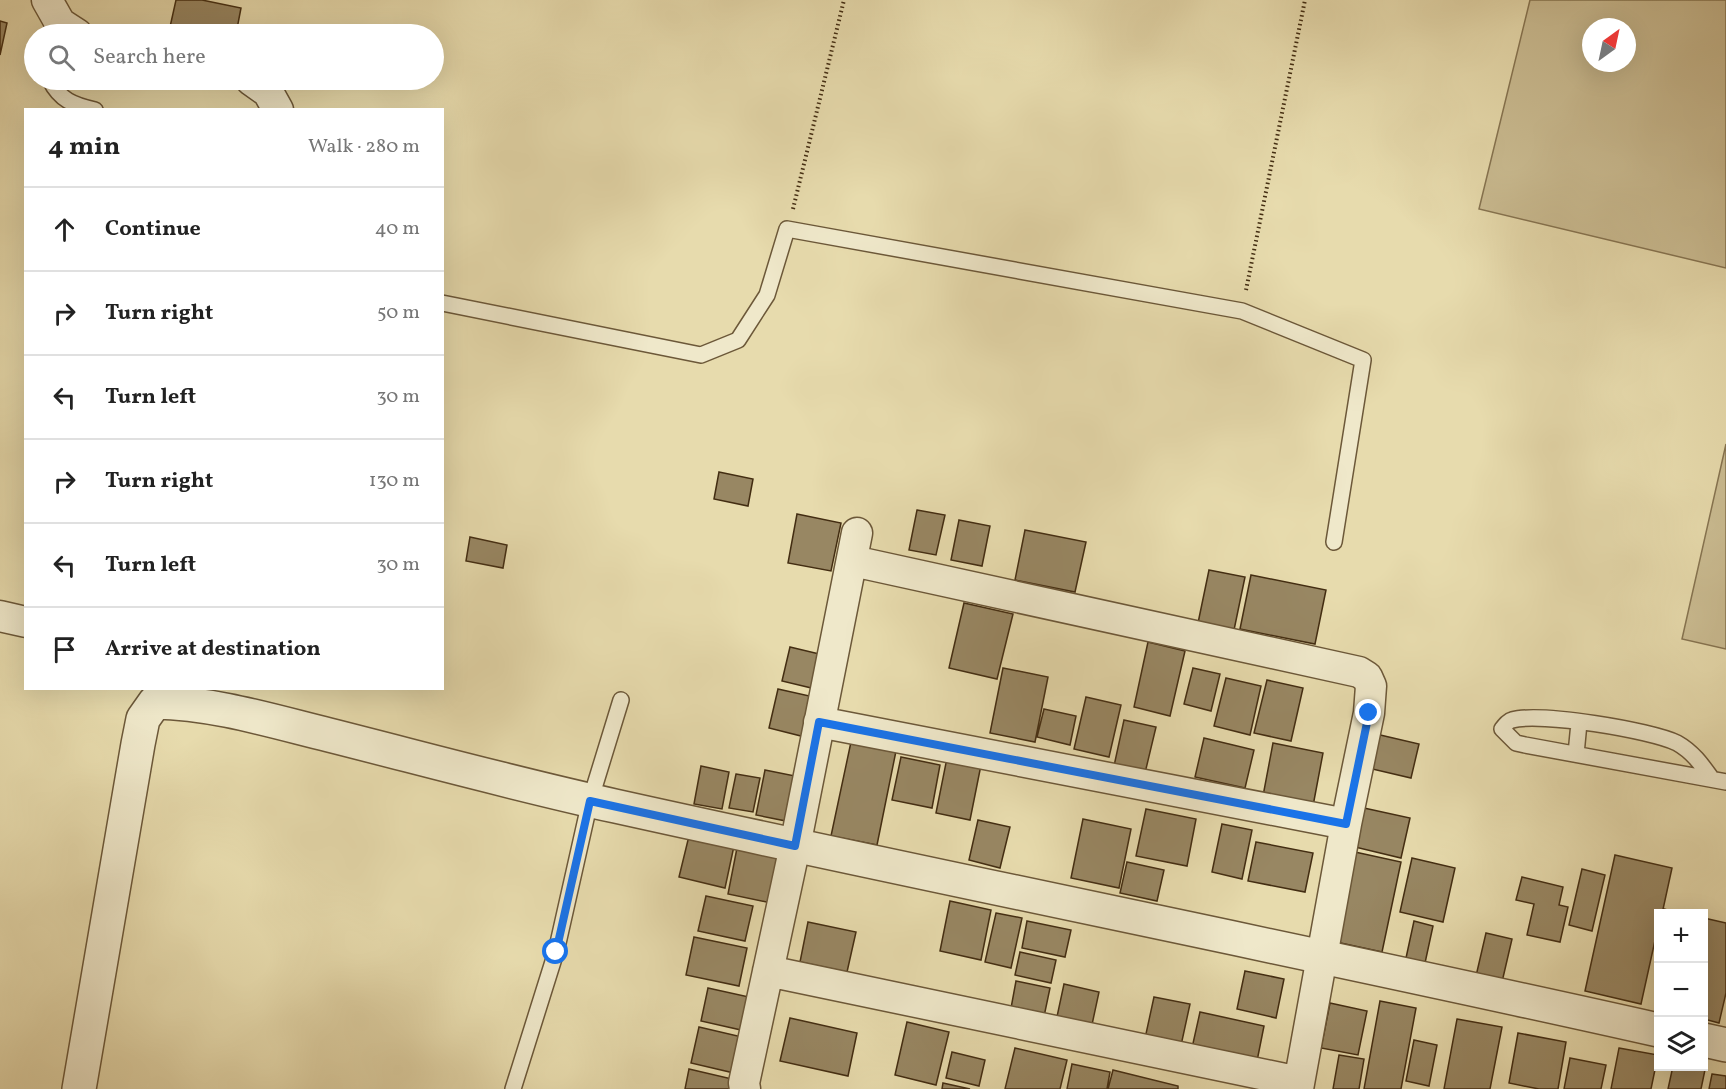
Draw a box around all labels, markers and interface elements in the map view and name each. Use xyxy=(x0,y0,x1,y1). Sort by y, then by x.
north arrow xyxy=(1582,18,1636,72)
search box xyxy=(24,24,444,90)
icon: search xyxy=(45,41,78,74)
text: Search here xyxy=(93,42,206,73)
text: 4 min xyxy=(48,129,120,165)
text: Walk · 280 m xyxy=(308,133,420,161)
icon: ahead xyxy=(48,213,81,246)
text: Continue xyxy=(105,214,201,245)
text: 40 m xyxy=(375,215,420,243)
icon: right xyxy=(48,297,81,330)
text: Turn right xyxy=(105,298,213,329)
text: 50 m xyxy=(377,299,420,327)
icon: left xyxy=(48,381,81,414)
text: Turn left xyxy=(105,382,196,413)
text: 30 m xyxy=(376,383,420,411)
icon: right xyxy=(48,465,81,498)
text: Turn right xyxy=(105,466,213,497)
text: 130 m xyxy=(369,467,420,495)
icon: left xyxy=(48,549,81,582)
text: Turn left xyxy=(105,550,196,581)
text: 30 m xyxy=(376,551,420,579)
icon: arrive xyxy=(48,633,81,666)
text: Arrive at destination xyxy=(105,634,321,665)
route end xyxy=(1355,699,1381,725)
map controls xyxy=(1654,909,1708,1071)
button: + xyxy=(1654,909,1708,963)
route start xyxy=(542,938,568,964)
button: − xyxy=(1654,963,1708,1017)
button: layers xyxy=(1654,1017,1708,1071)

